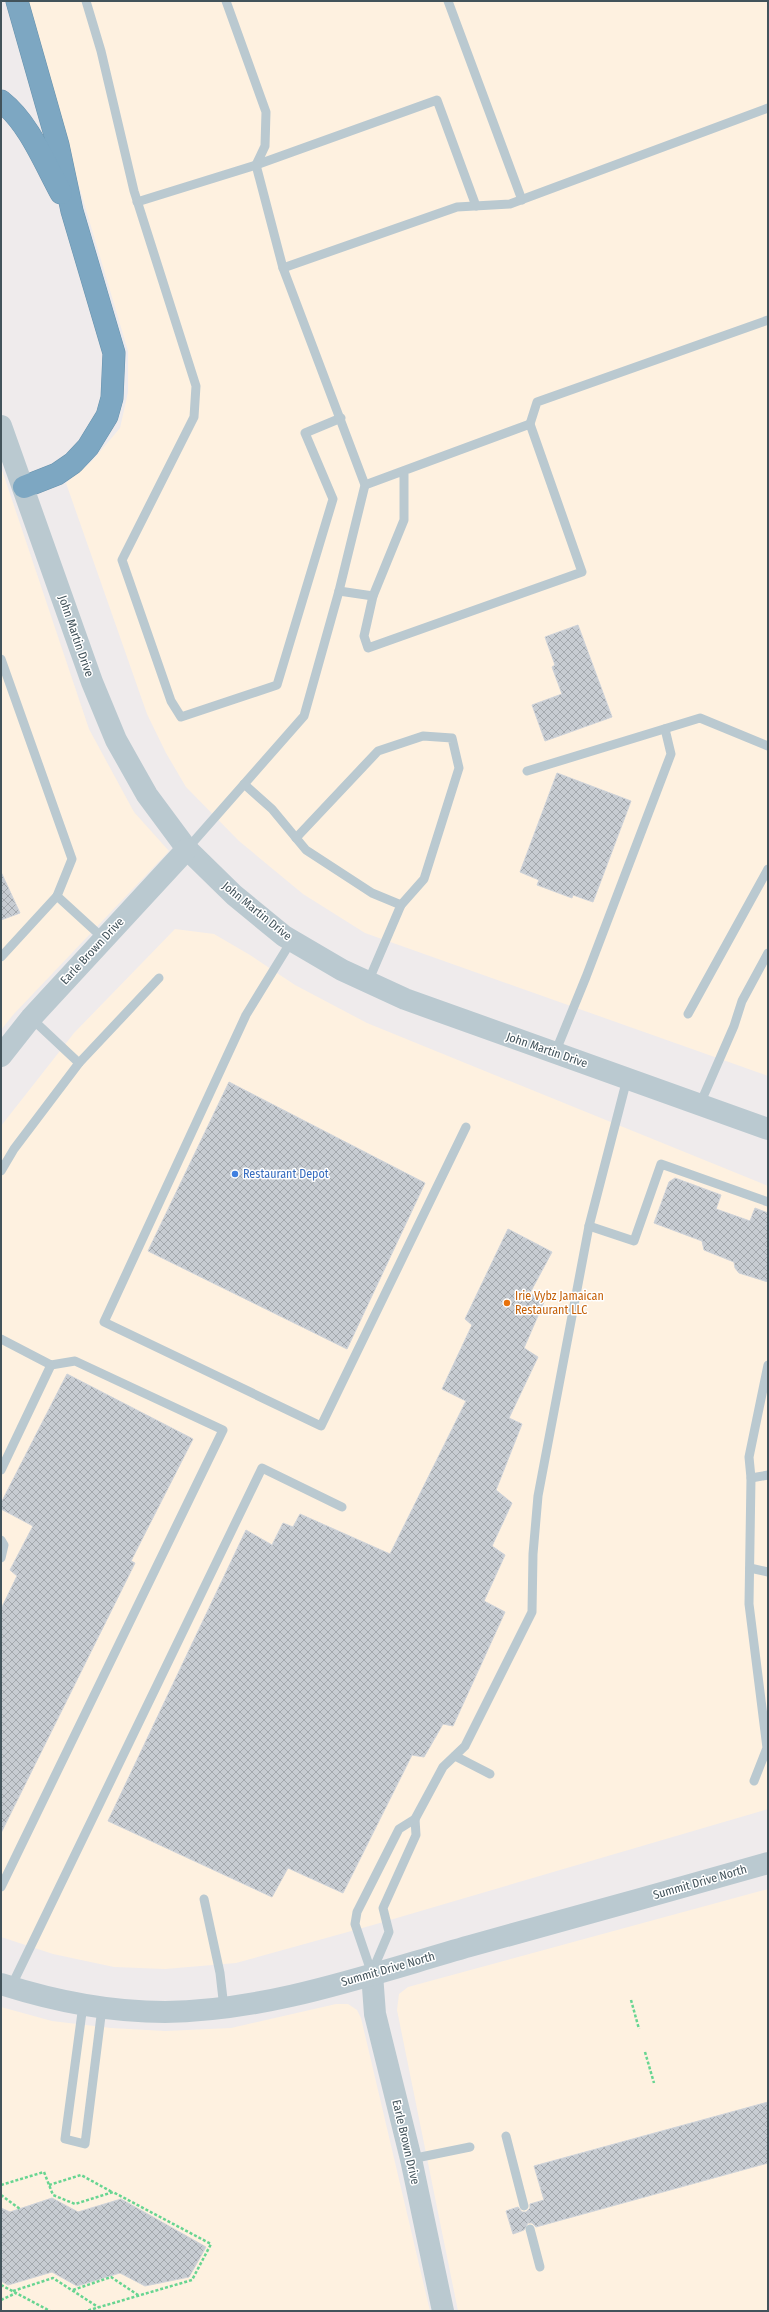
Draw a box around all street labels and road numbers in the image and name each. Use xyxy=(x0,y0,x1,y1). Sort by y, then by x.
street label: John Martin Drive xyxy=(56,593,97,679)
street label: John Martin Drive xyxy=(220,879,295,943)
street label: Earle Brown Drive xyxy=(57,915,127,987)
street label: John Martin Drive xyxy=(504,1030,590,1071)
street label: Summit Drive North xyxy=(652,1862,748,1902)
street label: Summit Drive North xyxy=(340,1949,436,1989)
street label: Earle Brown Drive xyxy=(389,2098,423,2186)

